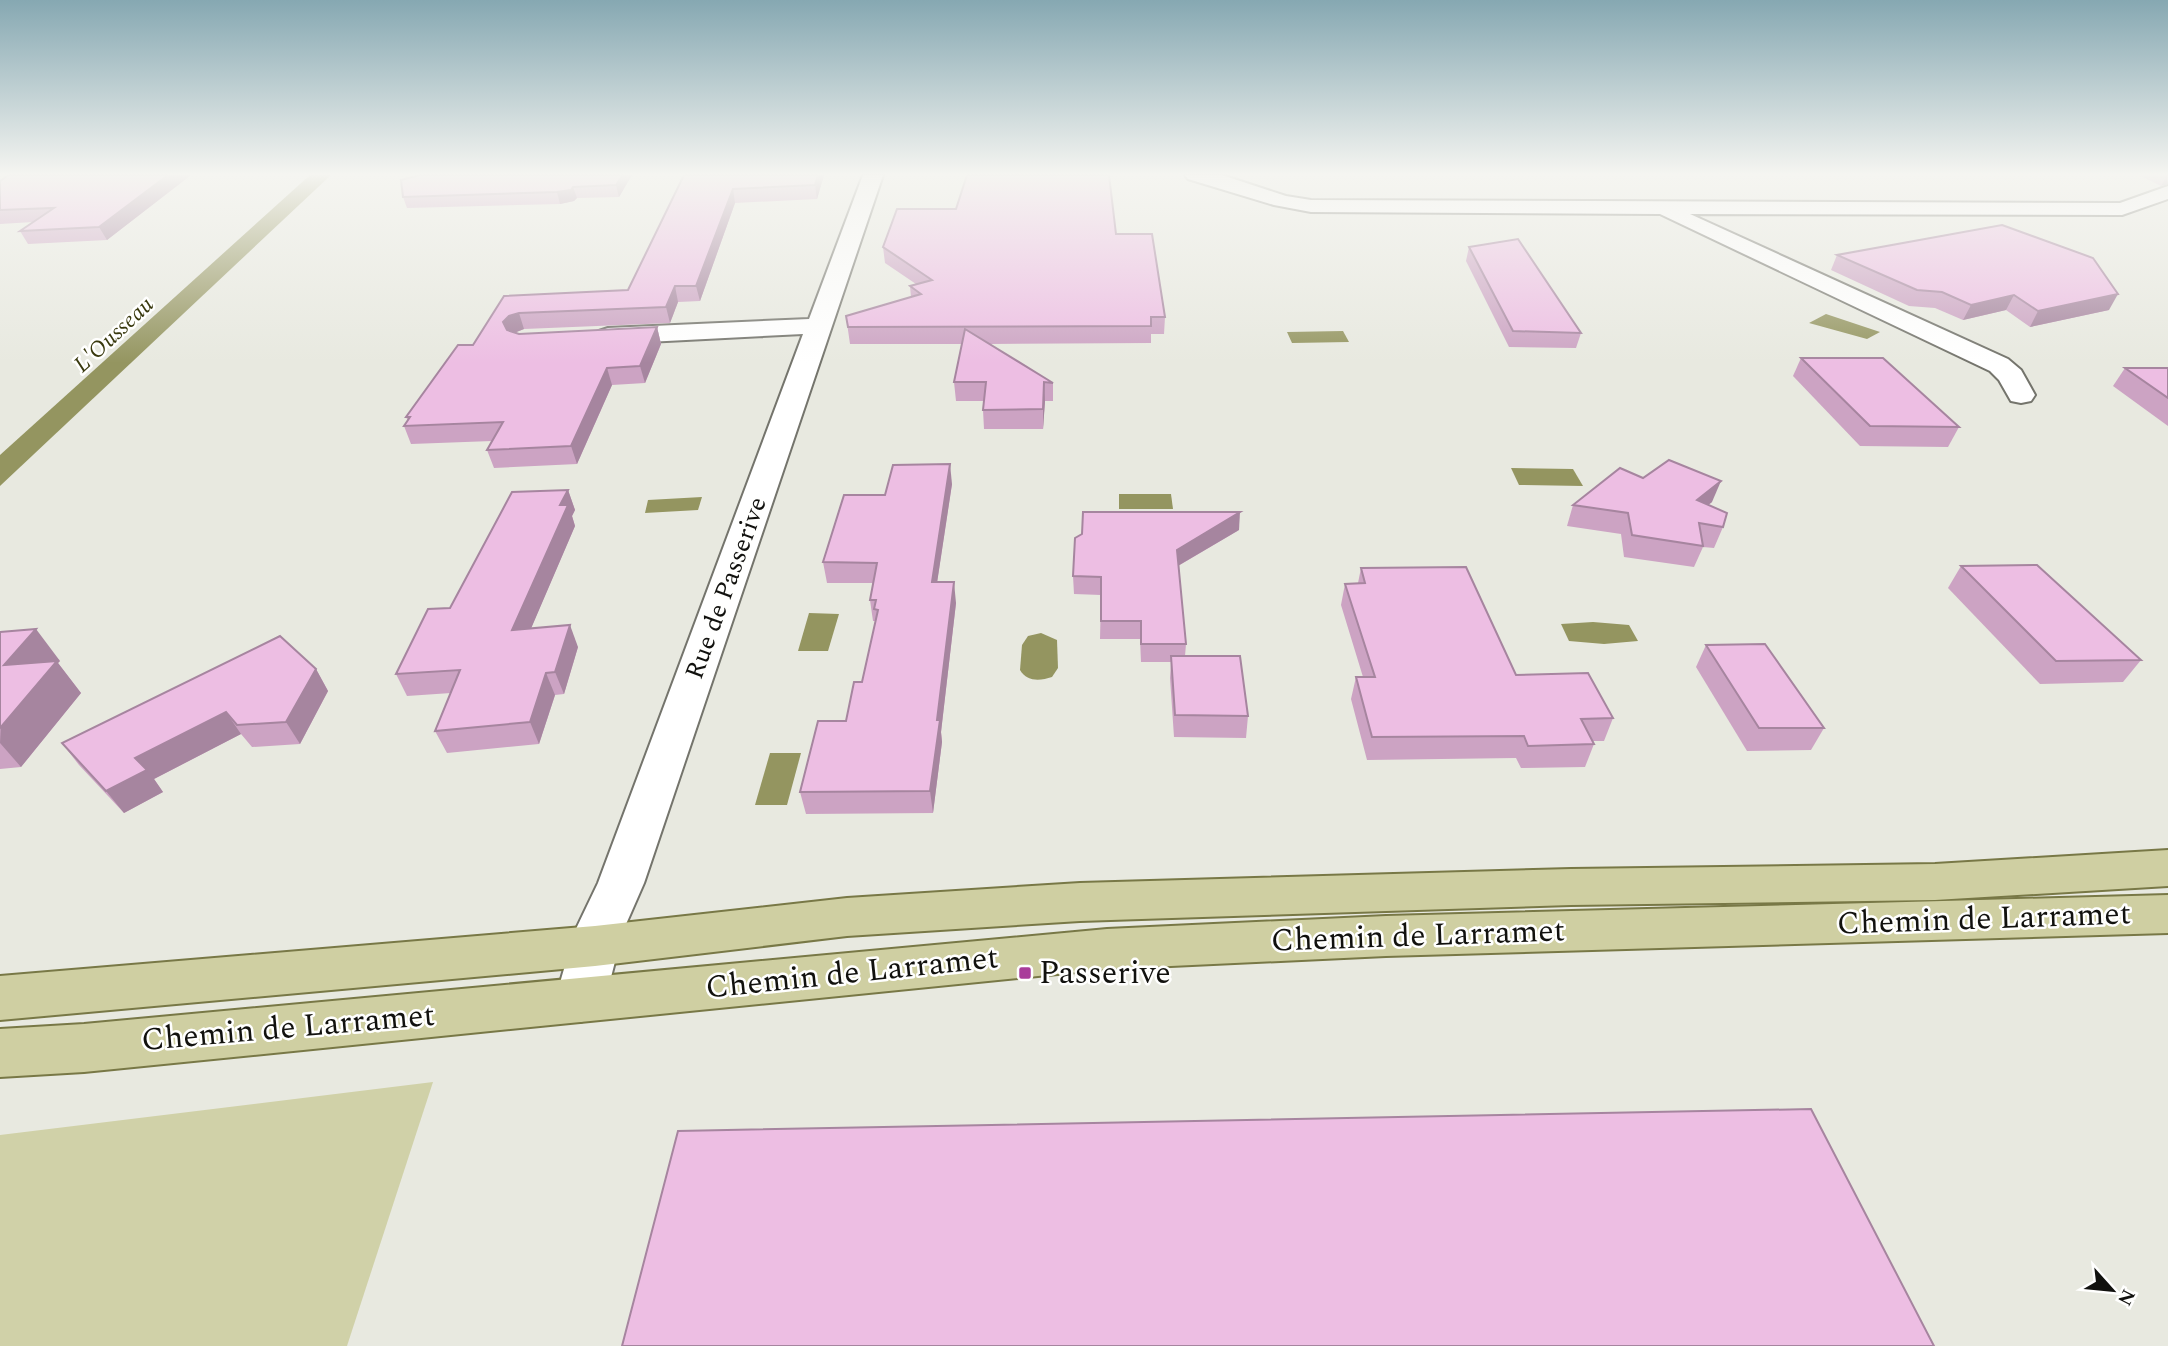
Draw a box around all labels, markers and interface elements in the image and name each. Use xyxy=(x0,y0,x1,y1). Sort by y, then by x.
water label: L'Ousseau xyxy=(66,288,162,382)
street label: Rue de Passerive xyxy=(674,491,778,685)
street label: Chemin de Larramet xyxy=(1836,889,2132,949)
street label: Chemin de Larramet xyxy=(1270,906,1566,966)
street label: Chemin de Larramet xyxy=(703,933,1001,1013)
place label: Passerive xyxy=(1039,949,1171,998)
marker: Passerive xyxy=(1017,965,1033,981)
street label: Chemin de Larramet xyxy=(139,991,437,1065)
north arrow xyxy=(2077,1255,2147,1325)
text: N xyxy=(2109,1284,2142,1311)

